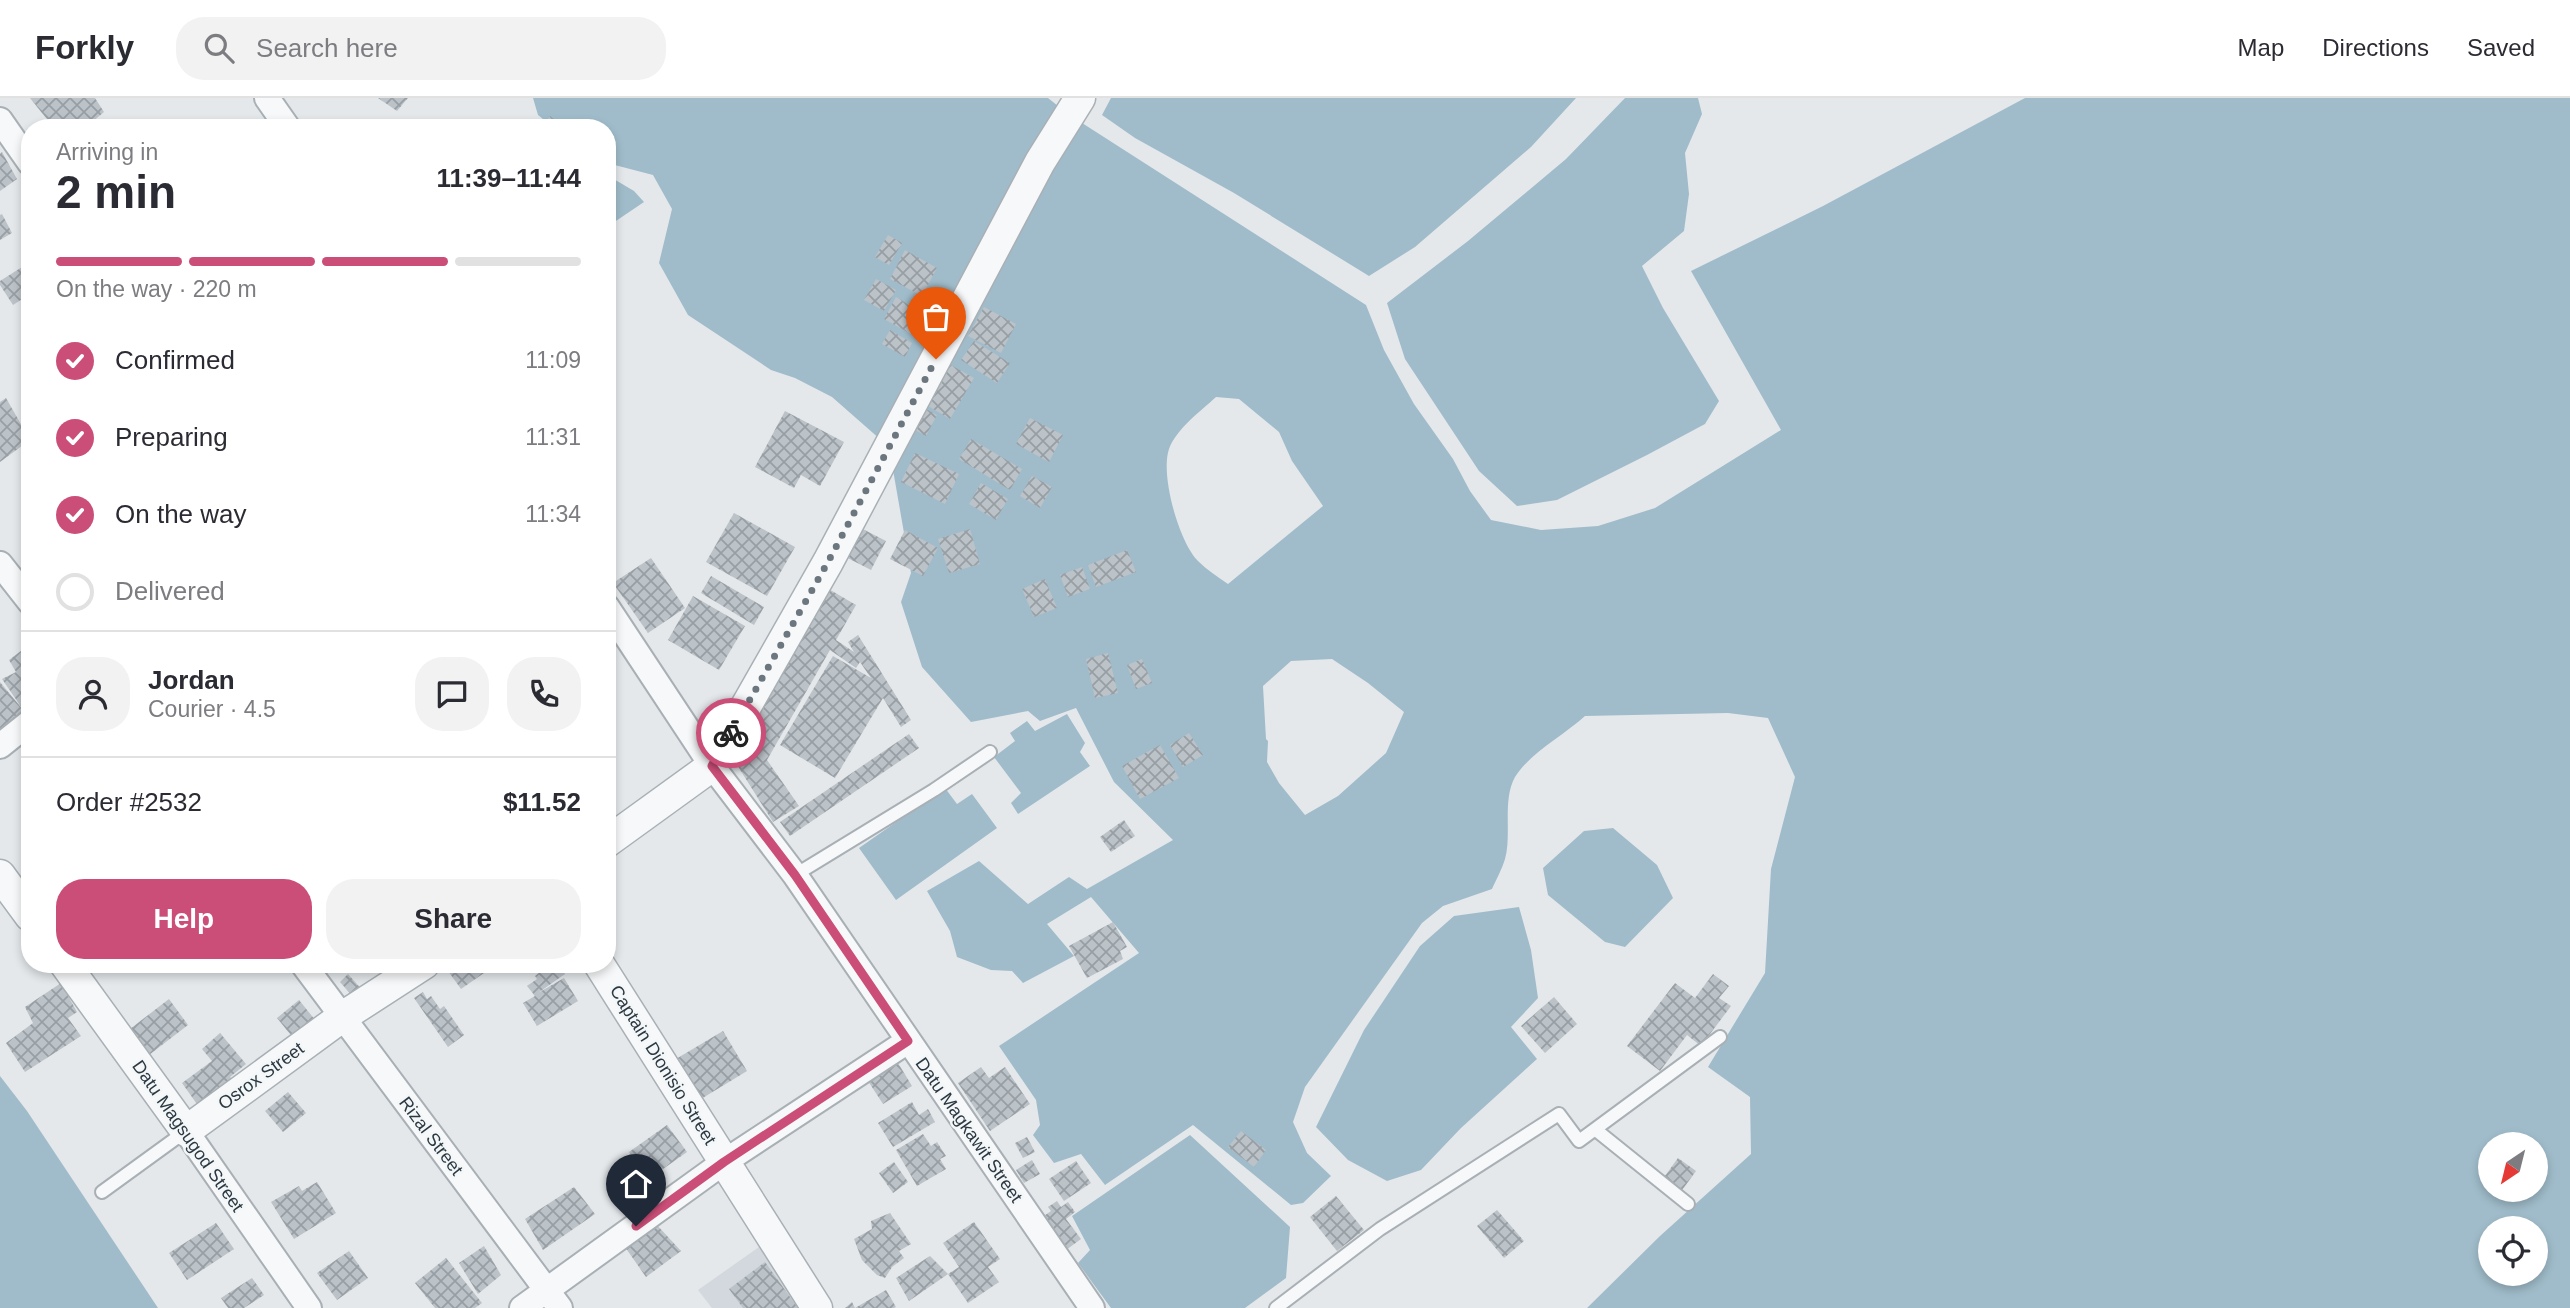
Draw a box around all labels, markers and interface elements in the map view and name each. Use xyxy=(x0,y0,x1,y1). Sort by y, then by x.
search box xyxy=(176,17,666,80)
text: Forkly xyxy=(35,29,134,66)
icon: search xyxy=(200,29,238,67)
text: Search here xyxy=(256,33,398,63)
text: Map xyxy=(2238,34,2284,61)
text: Directions xyxy=(2322,34,2429,61)
text: Saved xyxy=(2467,34,2535,61)
text: Arriving in xyxy=(56,139,158,165)
text: 11:39–11:44 xyxy=(436,163,581,193)
text: 2 min xyxy=(56,166,176,218)
text: On the way · 220 m xyxy=(56,276,257,302)
pin xyxy=(906,287,966,359)
icon: bag xyxy=(917,298,955,336)
icon: check xyxy=(56,342,94,380)
text: Confirmed xyxy=(115,345,235,375)
text: 11:09 xyxy=(525,347,581,373)
icon: check xyxy=(56,419,94,457)
text: Preparing xyxy=(115,422,228,452)
text: 11:31 xyxy=(525,424,581,450)
icon: check xyxy=(56,496,94,534)
text: On the way xyxy=(115,499,247,529)
text: 11:34 xyxy=(525,501,581,527)
text: Delivered xyxy=(115,576,225,606)
button: person xyxy=(56,657,130,731)
button: chat xyxy=(415,657,489,731)
button: phone xyxy=(507,657,581,731)
text: Jordan xyxy=(148,665,235,695)
text: Courier · 4.5 xyxy=(148,696,276,722)
courier xyxy=(696,698,766,768)
icon: bike xyxy=(712,714,750,752)
text: Order #2532 xyxy=(56,787,202,817)
text: $11.52 xyxy=(503,787,581,817)
button: Help xyxy=(56,879,312,959)
button: Share xyxy=(326,879,581,959)
street label: Captain Dionisio Street xyxy=(606,982,720,1148)
street label: Osrox Street xyxy=(214,1038,308,1114)
street label: Datu Magkawit Street xyxy=(911,1054,1027,1206)
street label: Datu Magsugod Street xyxy=(128,1056,248,1216)
street label: Rizal Street xyxy=(395,1093,467,1179)
north arrow xyxy=(2478,1132,2548,1202)
map controls xyxy=(2478,1132,2548,1286)
pin xyxy=(606,1154,666,1226)
icon: home xyxy=(617,1165,655,1203)
button: locate xyxy=(2478,1216,2548,1286)

